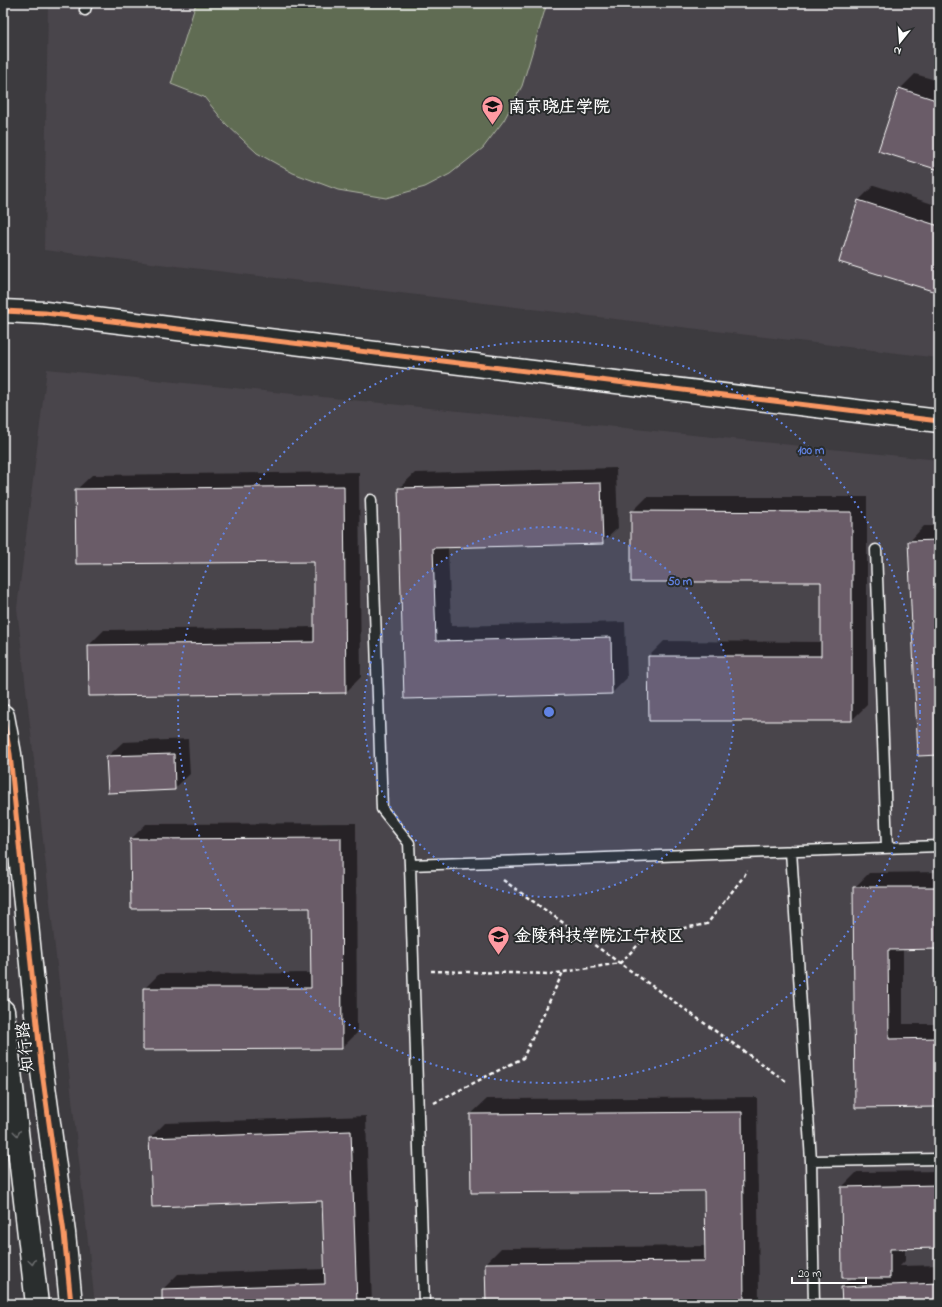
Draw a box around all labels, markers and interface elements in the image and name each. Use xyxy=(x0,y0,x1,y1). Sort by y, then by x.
north arrow xyxy=(880,22,920,62)
text: N xyxy=(891,42,903,59)
school or university icon: 南京晓庄学院 xyxy=(480,94,506,127)
place label: 南京晓庄学院 xyxy=(508,95,610,120)
text: 100 m xyxy=(798,442,825,460)
text: 50 m xyxy=(668,573,693,591)
centre of rings xyxy=(542,705,556,719)
school or university icon: 金陵科技学院江宁校区 xyxy=(485,923,511,956)
place label: 金陵科技学院江宁校区 xyxy=(514,924,684,949)
street label: 知行路 xyxy=(11,1020,41,1074)
one-way arrow xyxy=(12,1130,21,1136)
one-way arrow xyxy=(28,1259,37,1266)
scale bar xyxy=(792,1259,866,1285)
text: 20 m xyxy=(798,1265,821,1283)

